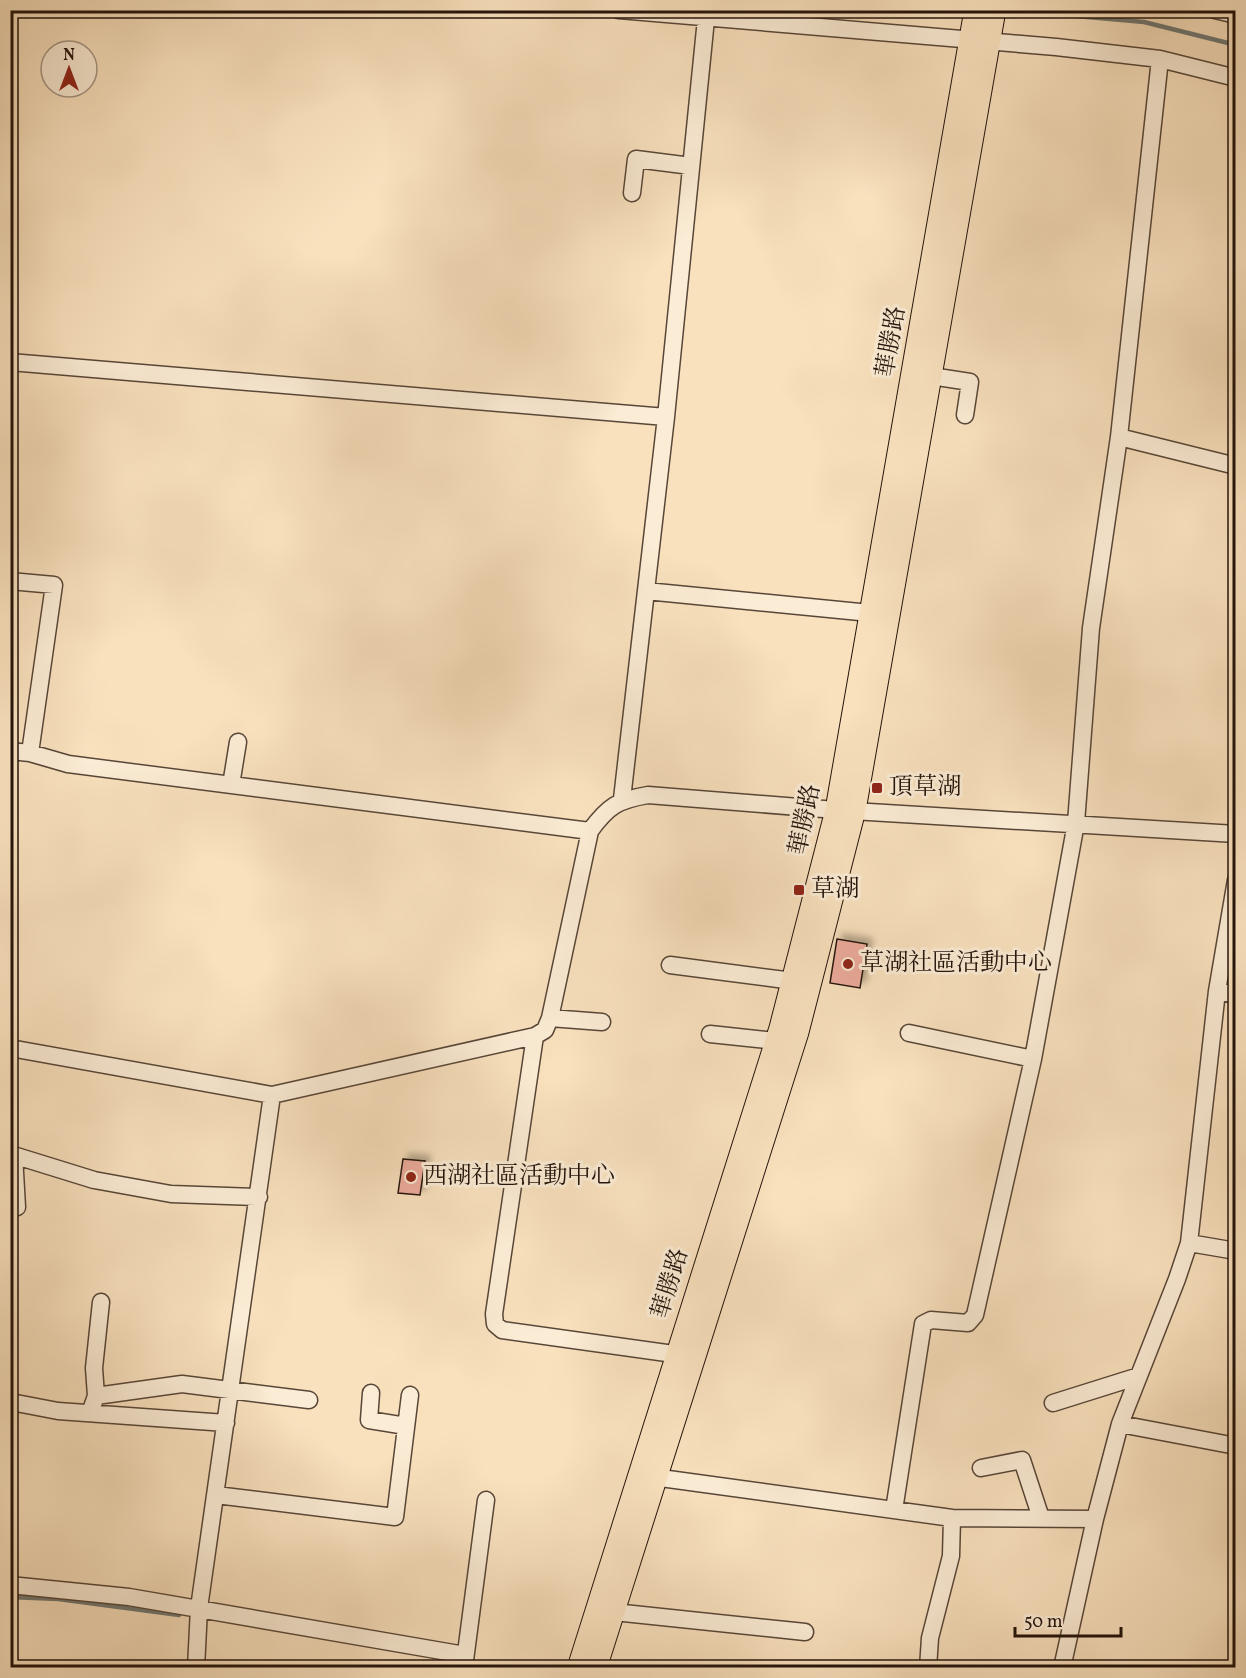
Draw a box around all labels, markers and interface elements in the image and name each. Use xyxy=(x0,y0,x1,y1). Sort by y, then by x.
north arrow xyxy=(39,39,99,99)
text: N xyxy=(63,45,75,67)
street label: 華勝路 xyxy=(869,304,915,380)
place label: 頂草湖 xyxy=(889,771,961,805)
street label: 華勝路 xyxy=(782,781,830,859)
marker: 頂草湖 xyxy=(870,781,884,795)
place label: 草湖 xyxy=(811,873,859,907)
marker: 草湖 xyxy=(792,883,806,897)
place label: 草湖社區活動中心 xyxy=(860,947,1052,981)
marker: 草湖社區活動中心 xyxy=(841,957,855,971)
place label: 西湖社區活動中心 xyxy=(423,1160,615,1194)
marker: 西湖社區活動中心 xyxy=(404,1170,418,1184)
street label: 華勝路 xyxy=(644,1245,698,1323)
scale bar xyxy=(1015,1600,1122,1638)
text: 50 m xyxy=(1024,1610,1063,1635)

